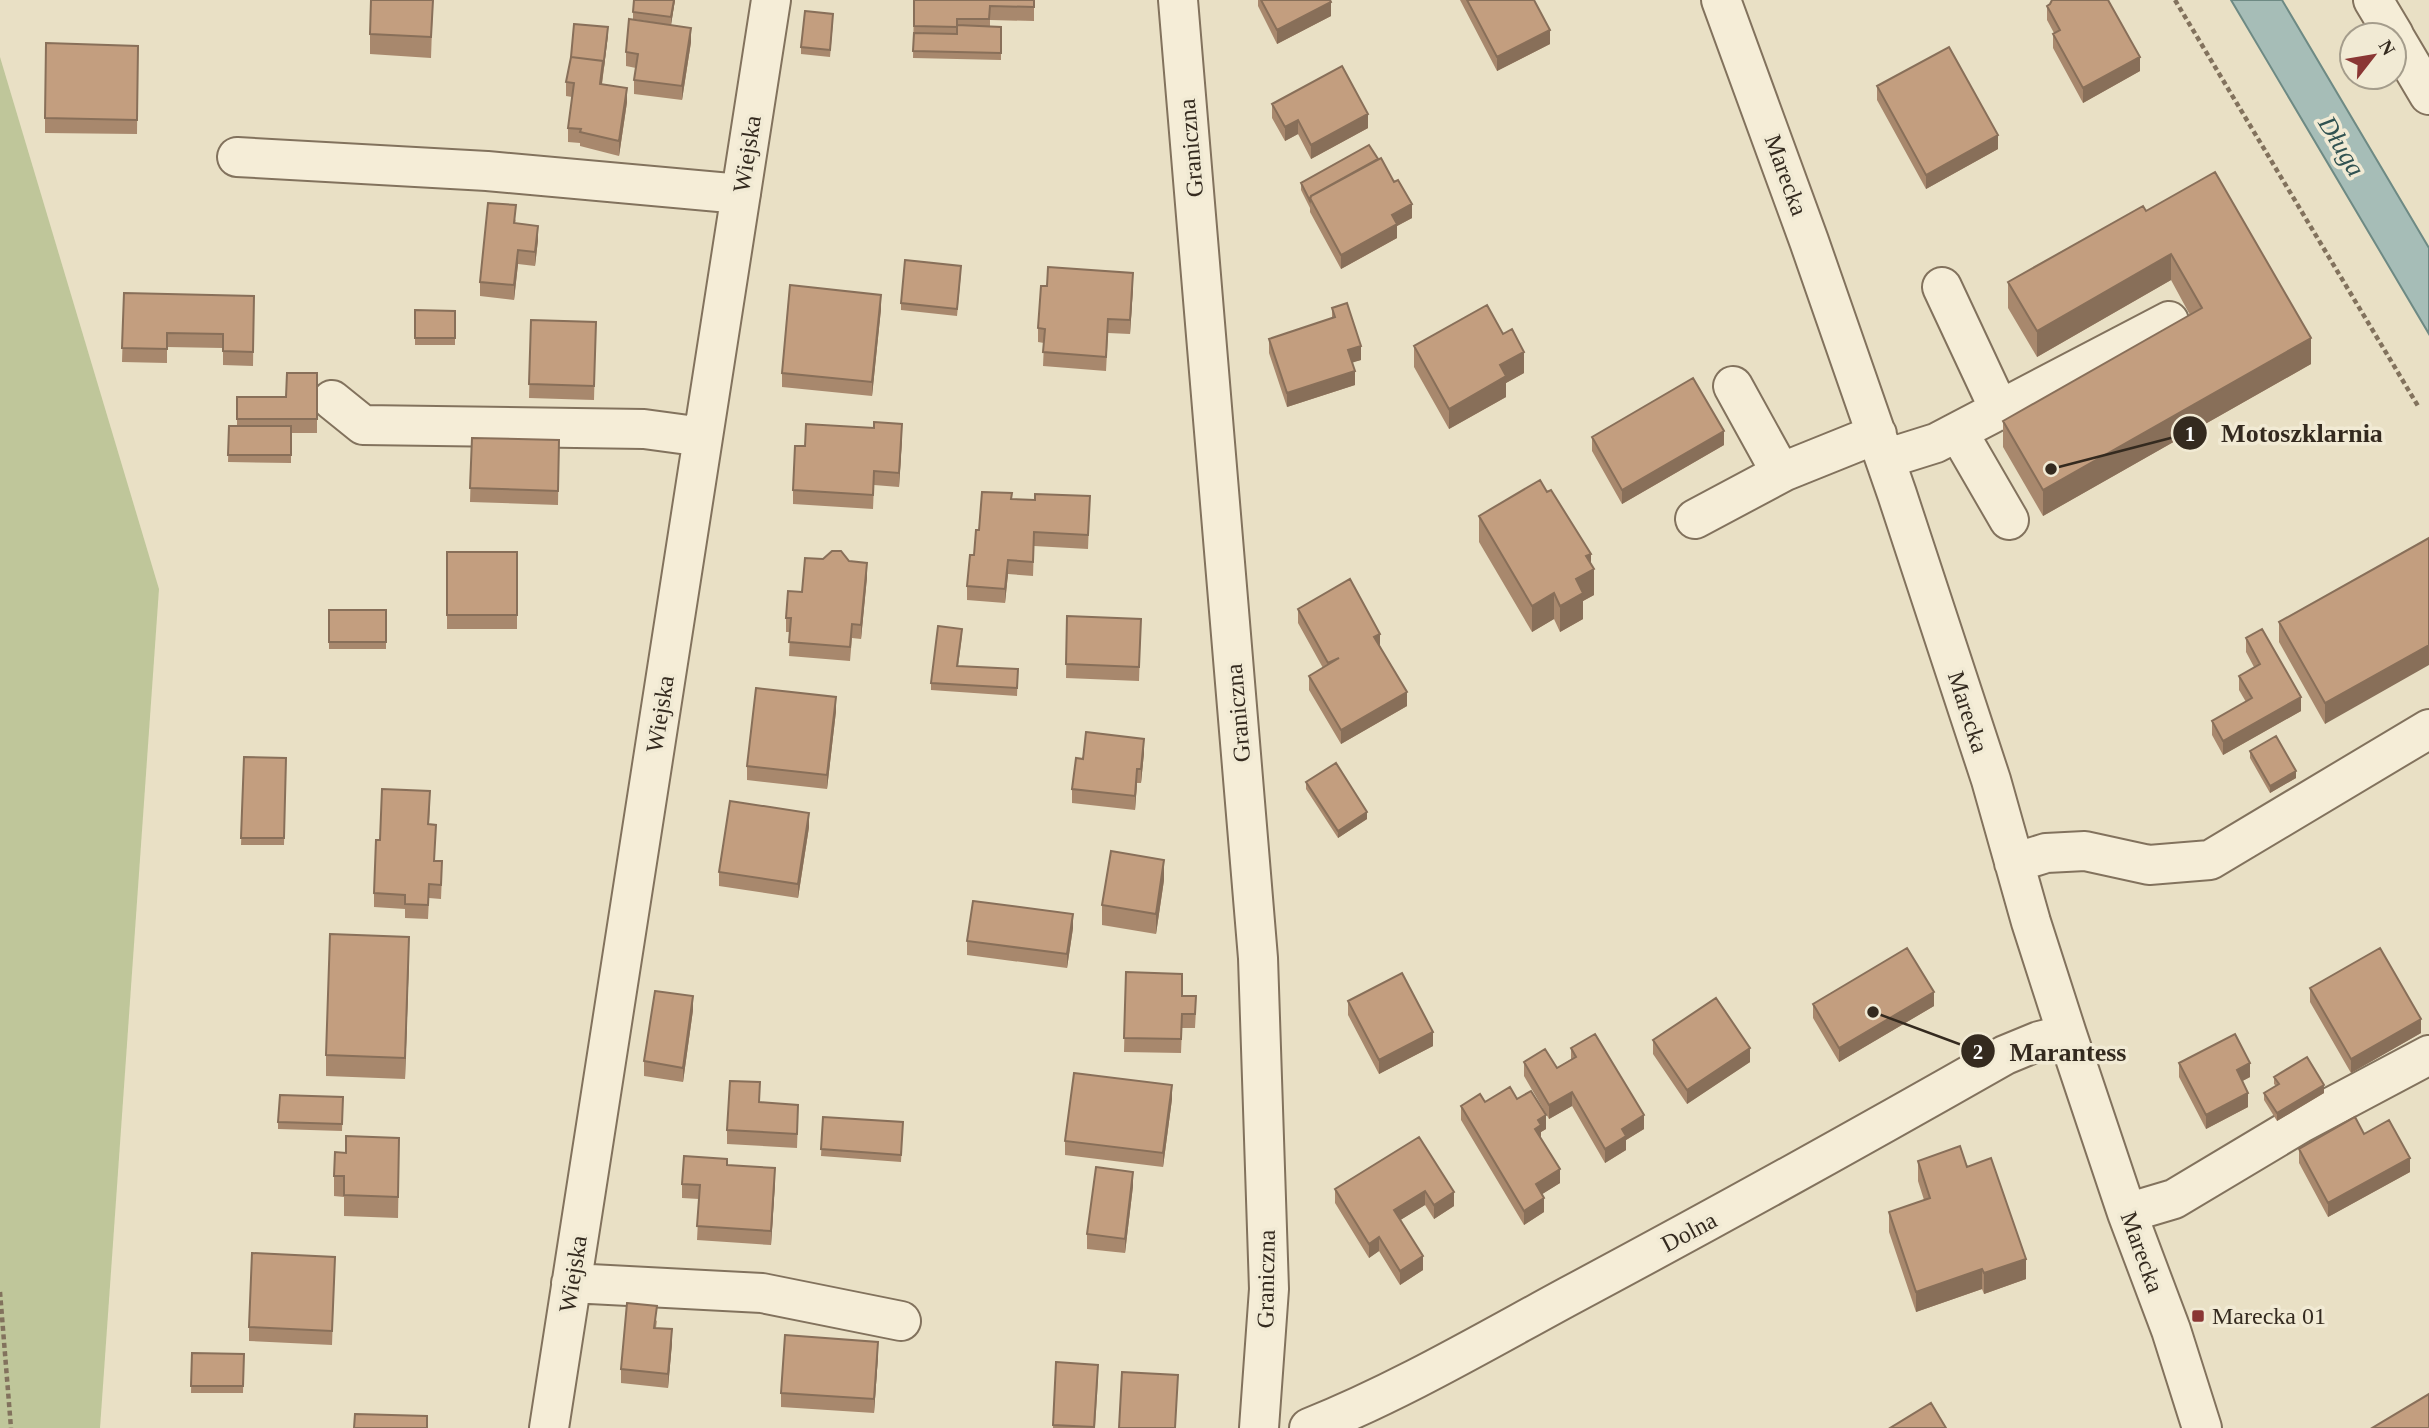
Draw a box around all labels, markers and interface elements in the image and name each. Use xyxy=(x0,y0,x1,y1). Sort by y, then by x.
north arrow xyxy=(2338,21,2408,91)
text: N xyxy=(2375,36,2400,59)
street label: Graniczna xyxy=(1174,97,1208,198)
water label: Długa xyxy=(2312,110,2371,182)
street label: Wiejska xyxy=(728,113,766,194)
street label: Marecka xyxy=(1759,131,1813,219)
callout: Motoszklarnia xyxy=(2173,410,2397,457)
text: Motoszklarnia xyxy=(2221,419,2383,448)
text: 1 xyxy=(2185,422,2195,446)
street label: Graniczna xyxy=(1221,662,1255,763)
street label: Marecka xyxy=(1943,668,1993,756)
street label: Wiejska xyxy=(641,673,679,754)
callout: Marantess xyxy=(1960,1028,2140,1075)
text: Marantess xyxy=(2010,1038,2126,1067)
text: 2 xyxy=(1973,1040,1983,1064)
street label: Dolna xyxy=(1657,1207,1721,1257)
street label: Marecka xyxy=(2115,1208,2169,1296)
street label: Graniczna xyxy=(1252,1229,1280,1329)
street label: Wiejska xyxy=(554,1233,592,1314)
place label: Marecka 01 xyxy=(2212,1303,2326,1329)
marker: Marecka 01 xyxy=(2190,1308,2206,1324)

